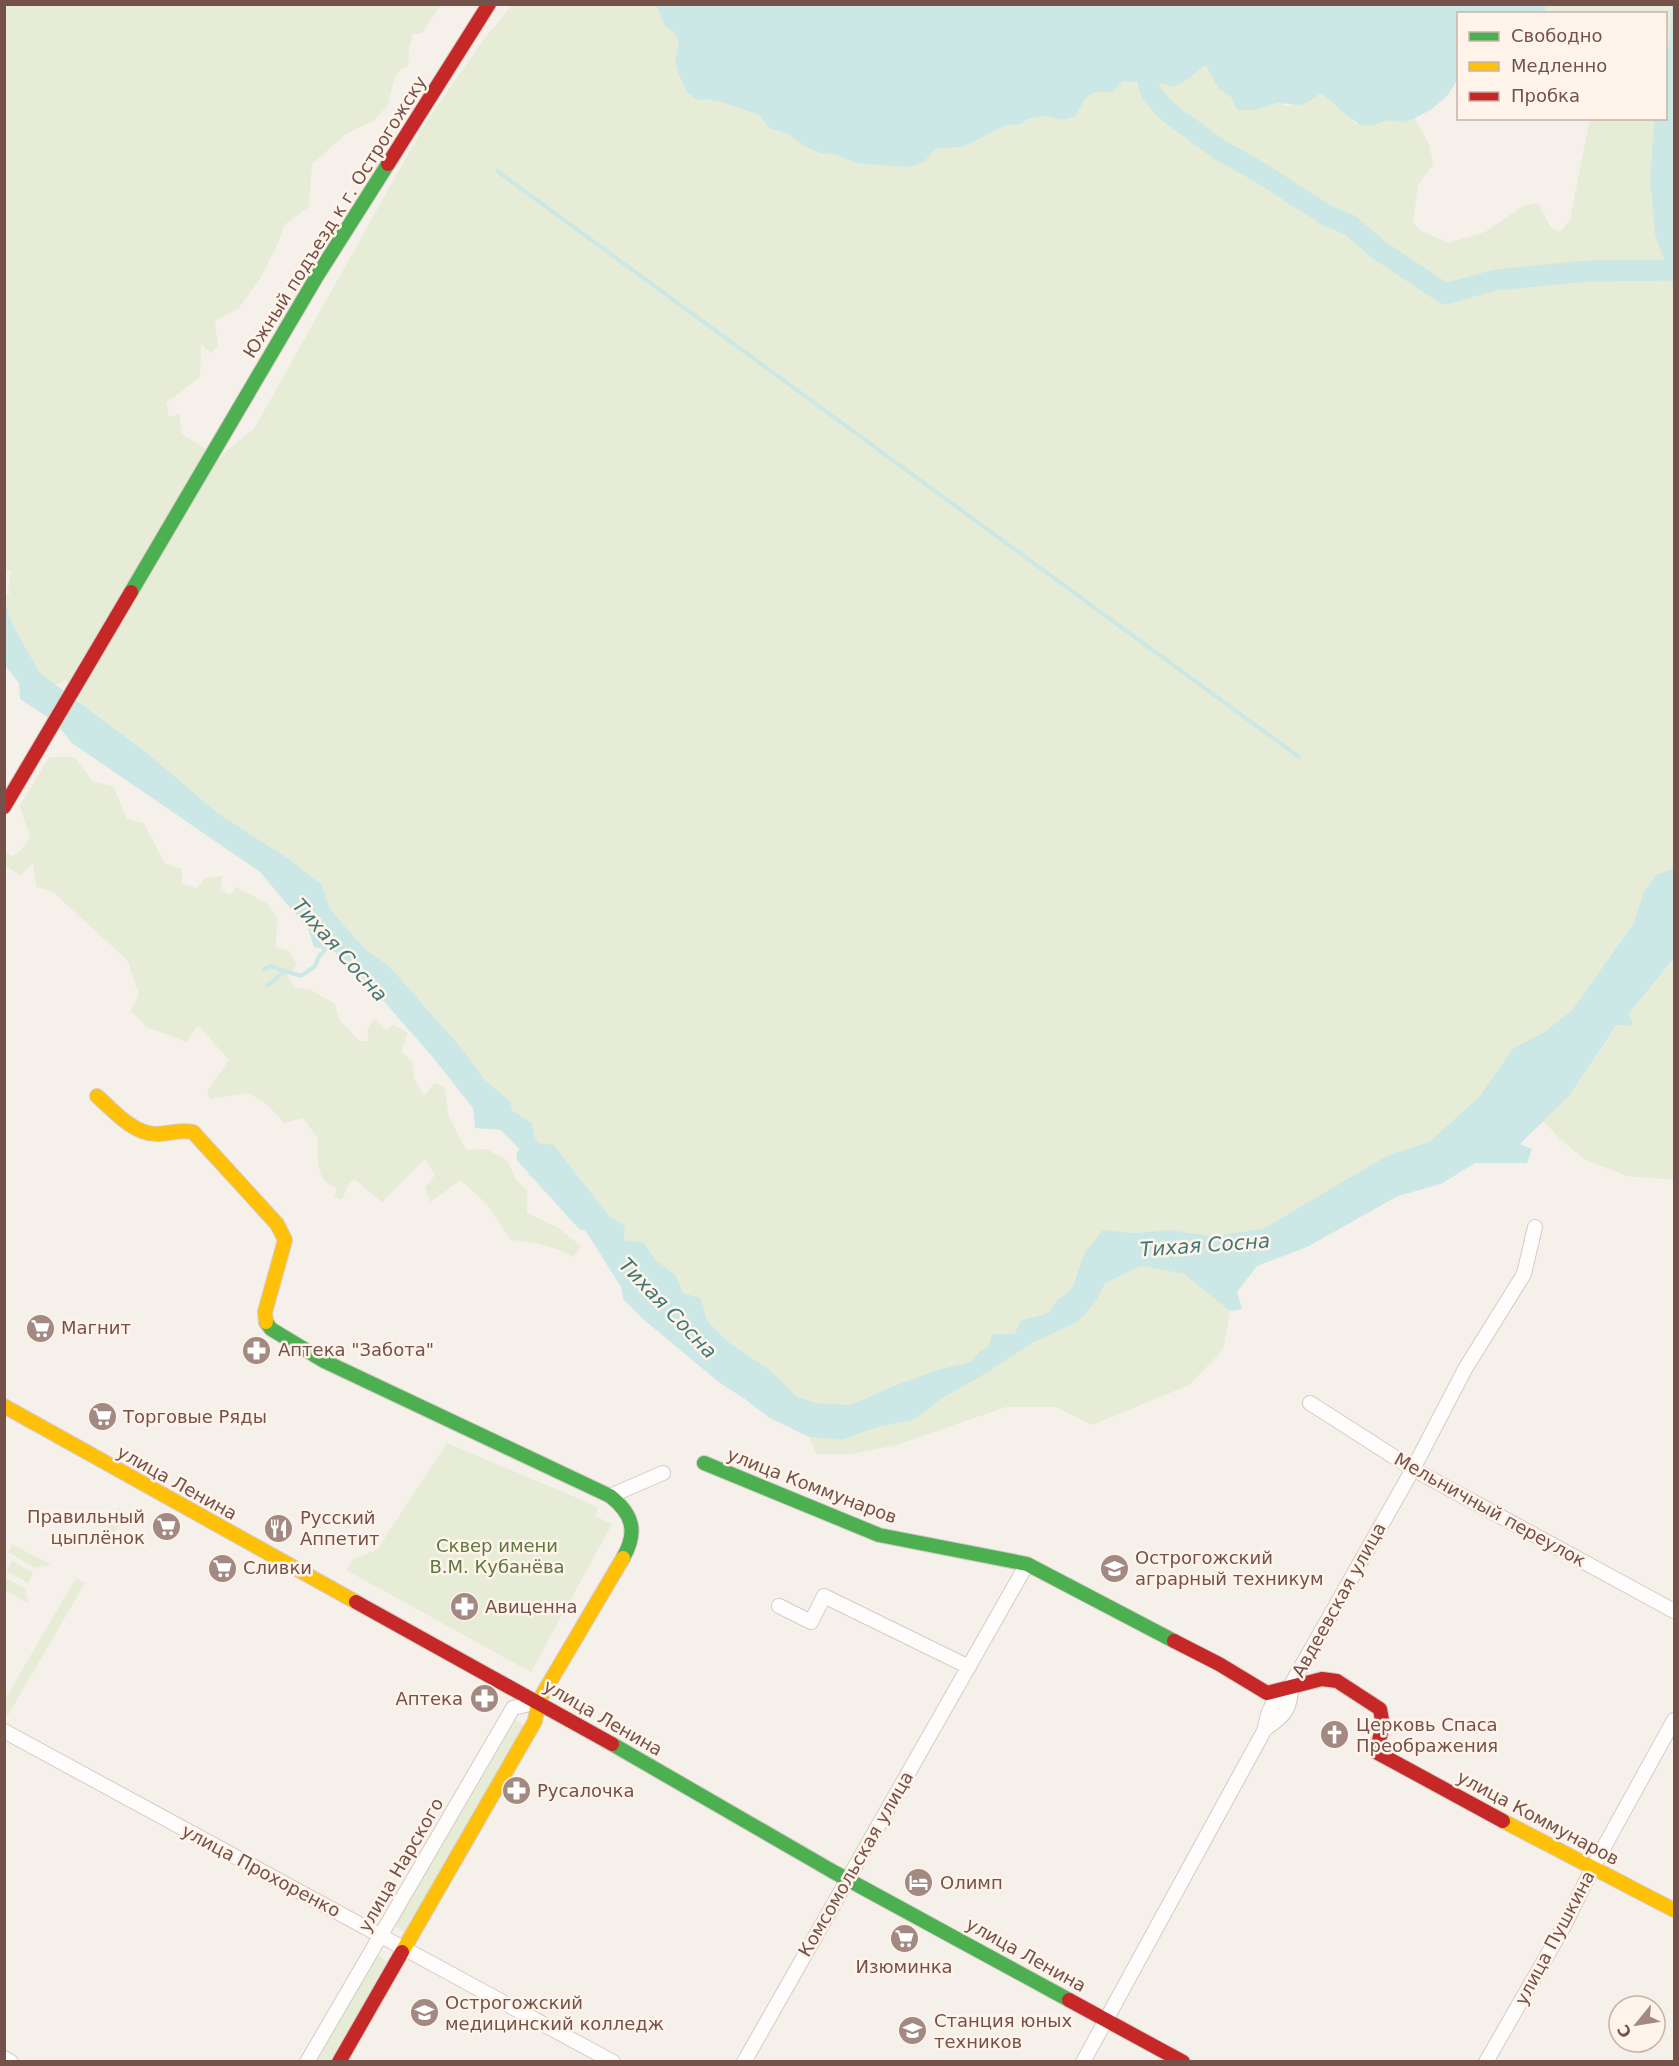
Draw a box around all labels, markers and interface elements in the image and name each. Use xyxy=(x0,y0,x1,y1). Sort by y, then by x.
legend xyxy=(1457,12,1667,120)
text: Свободно xyxy=(1511,25,1603,46)
text: Медленно xyxy=(1511,55,1607,76)
street label: Южный подъезд к г. Острогожску xyxy=(239,72,431,362)
text: Пробка xyxy=(1511,85,1580,106)
water label: Тихая Сосна xyxy=(288,894,392,1006)
water label: Тихая Сосна xyxy=(1139,1228,1271,1262)
water label: Тихая Сосна xyxy=(614,1253,722,1363)
supermarket icon: Магнит xyxy=(24,1312,56,1344)
place label: Магнит xyxy=(61,1317,131,1338)
pharmacy icon: Аптека "Забота" xyxy=(241,1334,273,1366)
place label: Аптека "Забота" xyxy=(278,1339,434,1360)
supermarket icon: Торговые Ряды xyxy=(86,1401,118,1433)
place label: Торговые Ряды xyxy=(122,1406,267,1427)
street label: улица Ленина xyxy=(114,1441,241,1524)
street label: улица Коммунаров xyxy=(724,1443,900,1528)
street label: Мельничный переулок xyxy=(1391,1448,1590,1571)
place label: Правильный цыплёнок xyxy=(27,1506,145,1548)
place label: Русский Аппетит xyxy=(300,1507,380,1549)
supermarket icon: Правильный цыплёнок xyxy=(150,1511,182,1543)
restaurant icon: Русский Аппетит xyxy=(263,1512,295,1544)
street label: Авдеевская улица xyxy=(1287,1519,1390,1681)
park label: Сквер имени В.М. Кубанёва xyxy=(429,1535,565,1577)
place label: Острогожский аграрный техникум xyxy=(1135,1547,1324,1589)
supermarket icon: Сливки xyxy=(206,1552,238,1584)
school or university icon: Острогожский аграрный техникум xyxy=(1098,1552,1130,1584)
place label: Сливки xyxy=(243,1557,312,1578)
pharmacy icon: Авиценна xyxy=(448,1591,480,1623)
place label: Авиценна xyxy=(485,1596,578,1617)
street label: улица Ленина xyxy=(540,1675,666,1760)
pharmacy icon: Аптека xyxy=(468,1683,500,1715)
place label: Аптека xyxy=(395,1688,463,1709)
place label: Церковь Спаса Преображения xyxy=(1356,1714,1498,1756)
church icon: Церковь Спаса Преображения xyxy=(1319,1719,1351,1751)
street label: улица Коммунаров xyxy=(1454,1766,1623,1869)
street label: Комсомольская улица xyxy=(794,1767,917,1960)
pharmacy icon: Русалочка xyxy=(500,1775,532,1807)
place label: Русалочка xyxy=(537,1780,635,1801)
street label: улица Нарского xyxy=(354,1794,447,1935)
street label: улица Прохоренко xyxy=(178,1820,344,1921)
hotel icon: Олимп xyxy=(903,1867,935,1899)
street label: улица Пушкина xyxy=(1510,1867,1599,2008)
place label: Олимп xyxy=(940,1872,1003,1893)
street label: улица Ленина xyxy=(963,1913,1090,1996)
supermarket icon: Изюминка xyxy=(888,1922,920,1954)
place label: Изюминка xyxy=(855,1956,953,1977)
place label: Острогожский медицинский колледж xyxy=(445,1992,664,2034)
north arrow xyxy=(1607,1994,1667,2054)
school or university icon: Острогожский медицинский колледж xyxy=(408,1997,440,2029)
place label: Станция юных техников xyxy=(934,2010,1072,2052)
school or university icon: Станция юных техников xyxy=(897,2015,929,2047)
text: С xyxy=(1613,2021,1636,2041)

